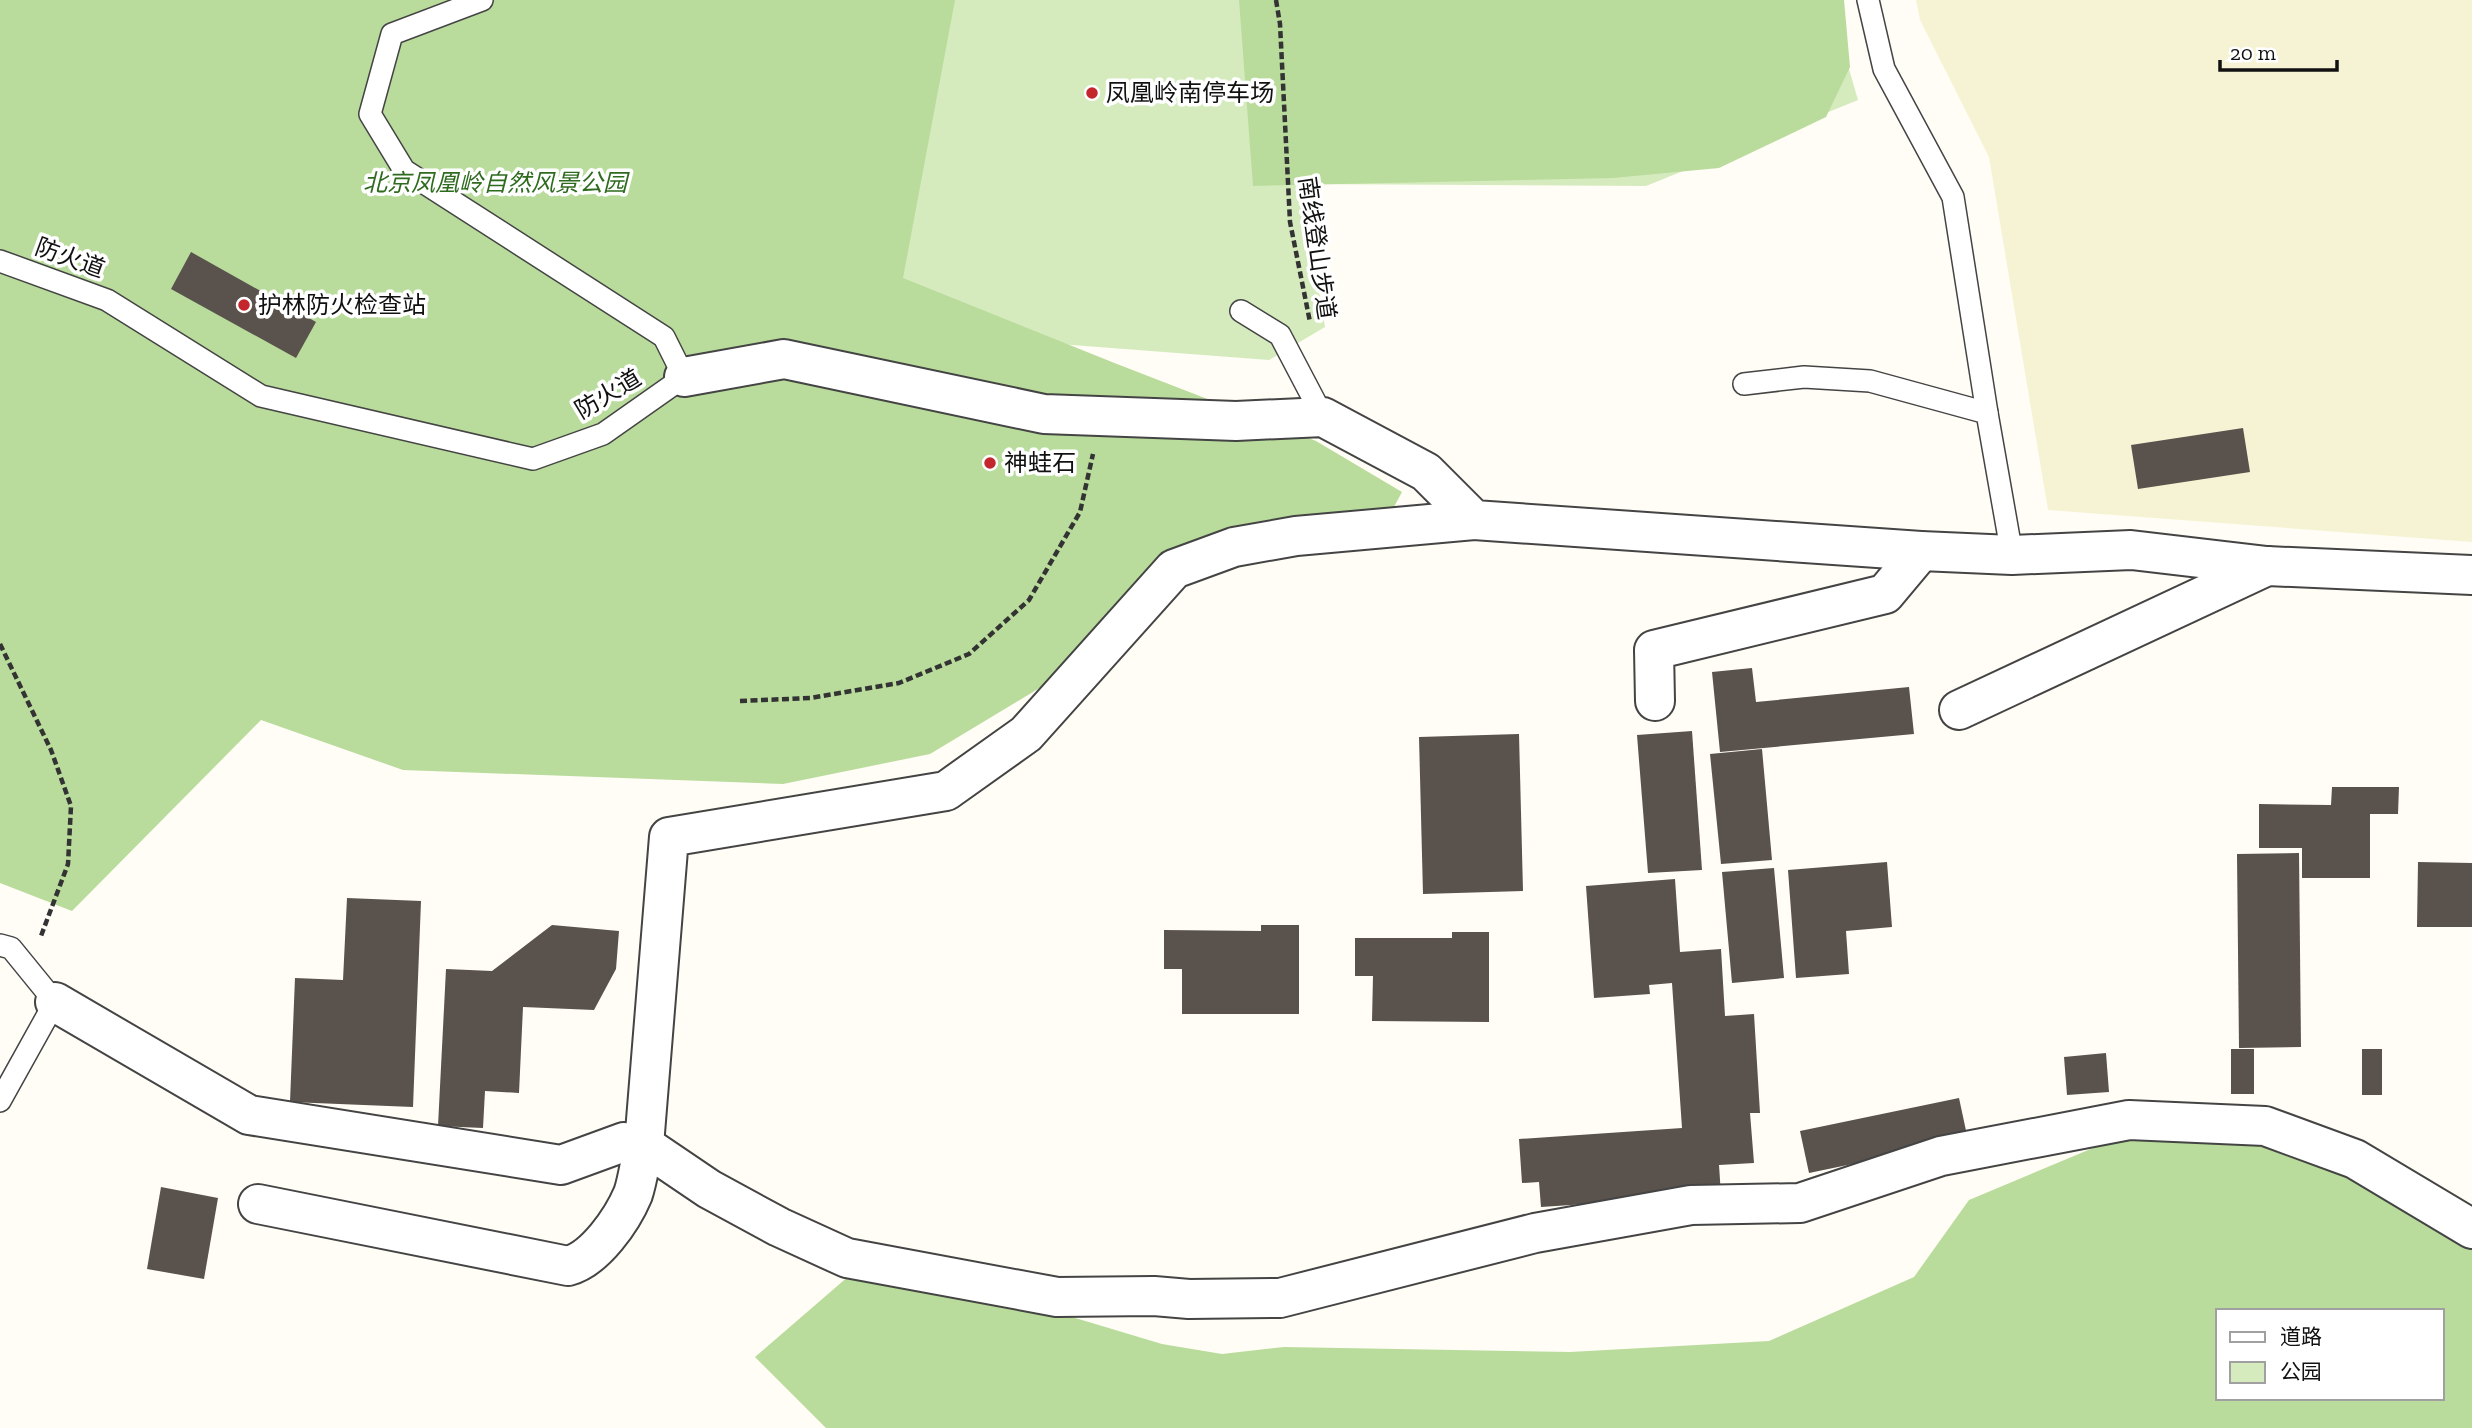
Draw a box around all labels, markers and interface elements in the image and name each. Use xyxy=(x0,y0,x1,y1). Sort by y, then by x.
scale bar xyxy=(2220,28,2337,72)
text: 20 m xyxy=(2230,40,2276,65)
place label: 凤凰岭南停车场 xyxy=(1106,78,1274,107)
marker: 凤凰岭南停车场 xyxy=(1084,85,1100,101)
park label: 北京凤凰岭自然风景公园 xyxy=(363,168,630,197)
street label: 南线登山步道 xyxy=(1293,175,1342,321)
street label: 防火道 xyxy=(31,232,109,283)
place label: 护林防火检查站 xyxy=(258,290,426,319)
marker: 护林防火检查站 xyxy=(236,297,252,313)
street label: 防火道 xyxy=(569,363,646,425)
place label: 神蛙石 xyxy=(1004,448,1076,477)
marker: 神蛙石 xyxy=(982,455,998,471)
legend xyxy=(2216,1309,2444,1400)
text: 道路 xyxy=(2280,1324,2322,1349)
text: 公园 xyxy=(2280,1359,2322,1384)

